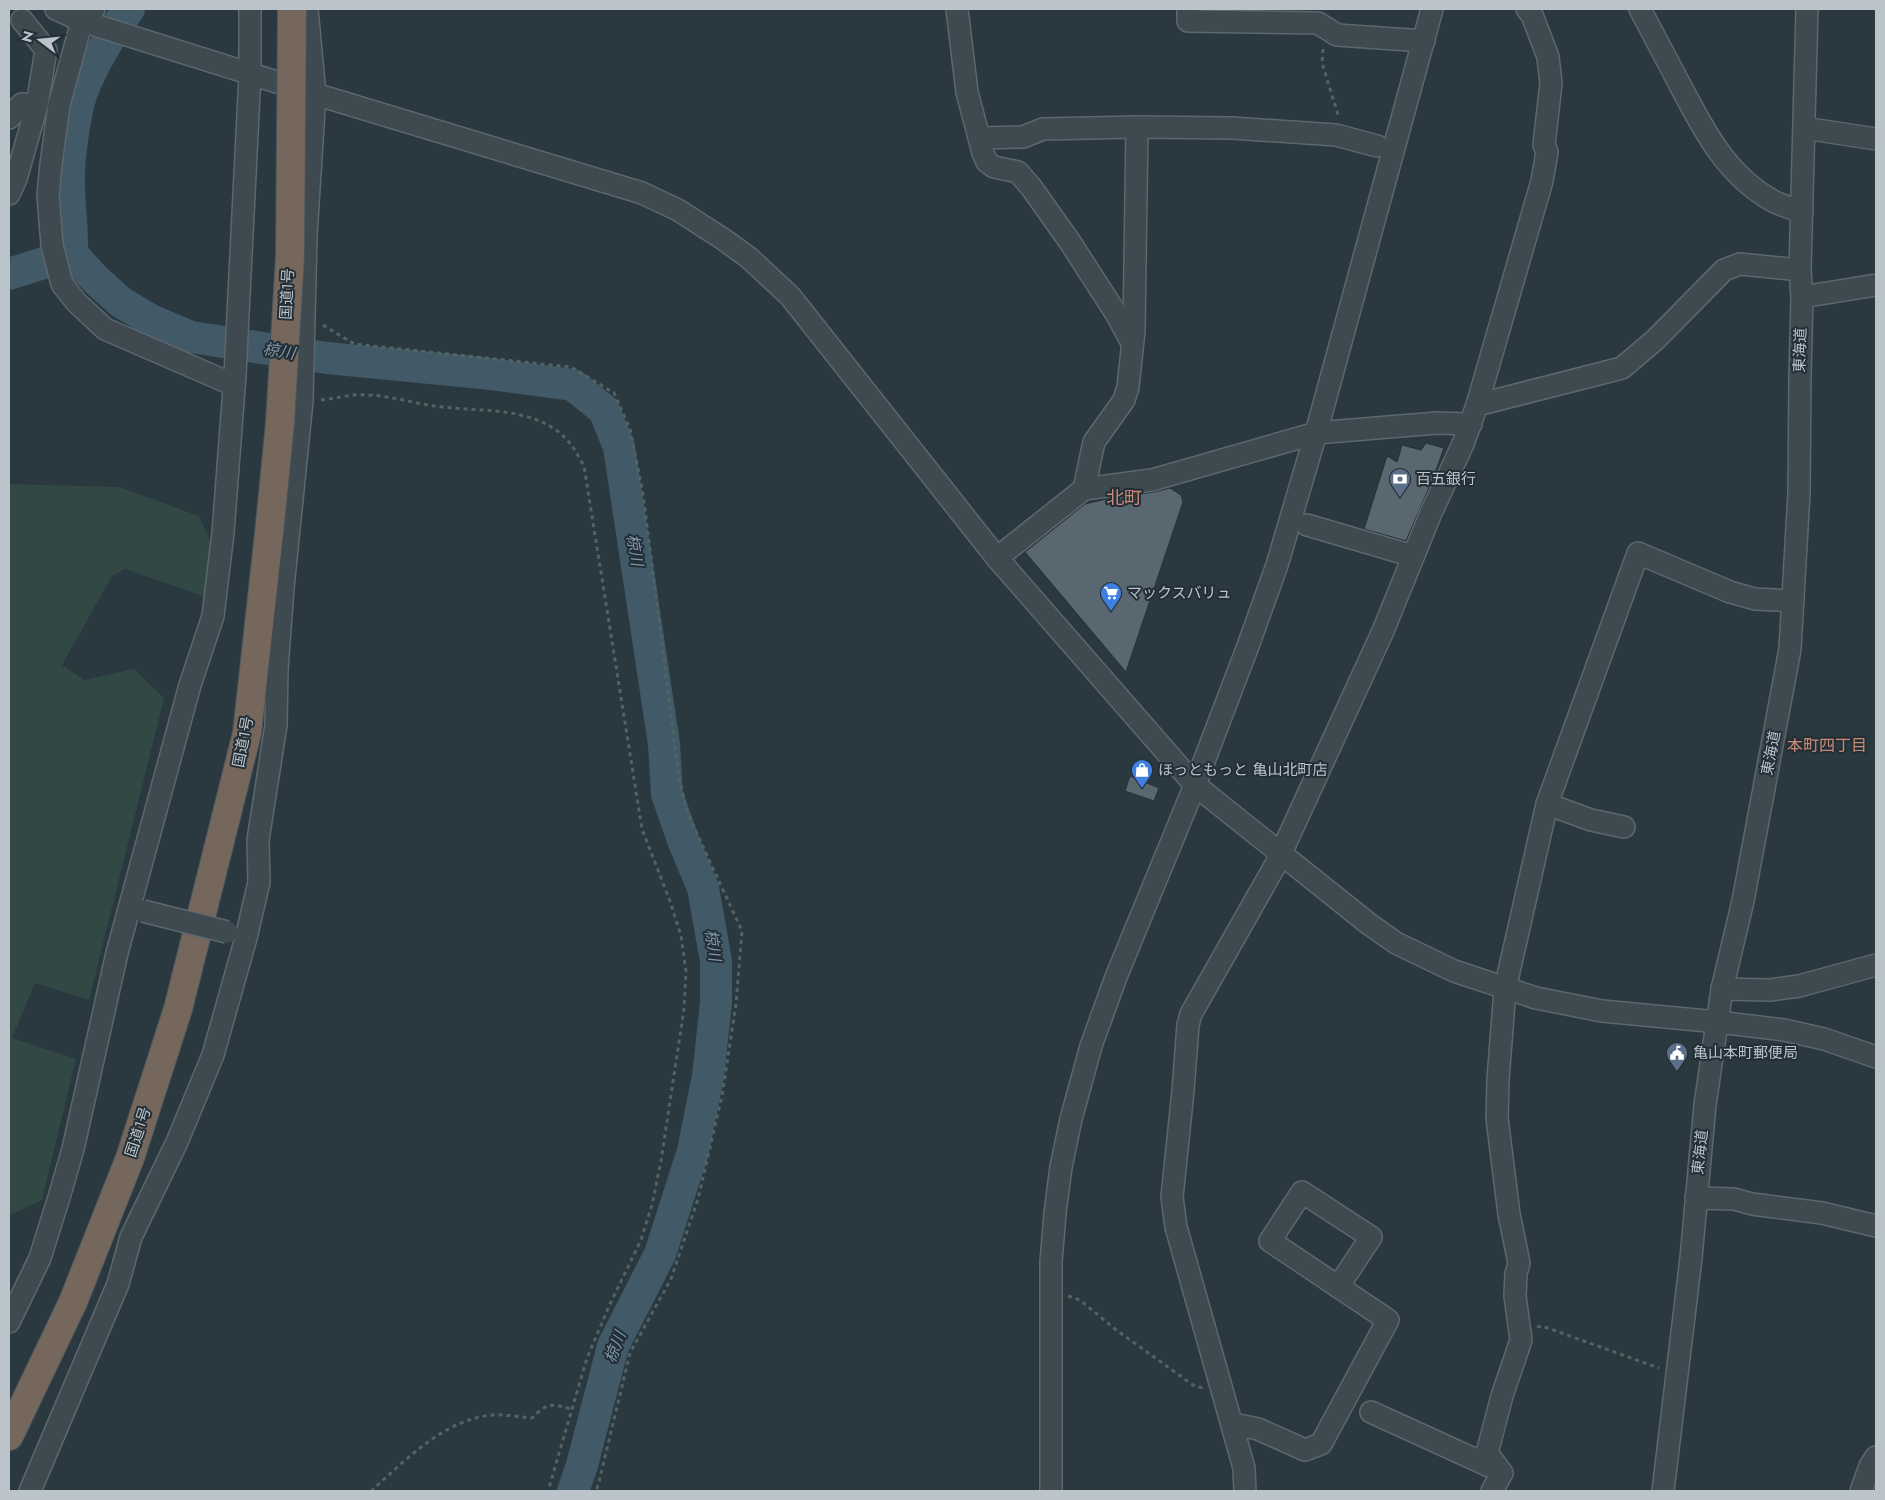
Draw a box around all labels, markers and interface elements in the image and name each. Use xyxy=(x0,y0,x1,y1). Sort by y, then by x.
north arrow xyxy=(15,15,65,65)
text: N xyxy=(16,28,39,45)
street label: 国道1号 xyxy=(275,268,299,320)
street label: 東海道 xyxy=(1788,327,1812,373)
water label: 椋川 xyxy=(261,337,299,365)
bank icon: 百五銀行 xyxy=(1388,467,1412,498)
place label: 百五銀行 xyxy=(1416,468,1476,490)
district label: 北町 xyxy=(1106,485,1142,511)
water label: 椋川 xyxy=(621,532,649,570)
supermarket icon: マックスバリュ xyxy=(1099,581,1123,612)
place label: マックスバリュ xyxy=(1127,582,1232,604)
street label: 国道1号 xyxy=(227,714,259,770)
street label: 東海道 xyxy=(1756,729,1786,777)
district label: 本町四丁目 xyxy=(1787,734,1867,757)
shop icon: ほっともっと 亀山北町店 xyxy=(1130,758,1154,789)
place label: ほっともっと 亀山北町店 xyxy=(1158,759,1328,781)
water label: 椋川 xyxy=(699,928,727,964)
public building icon: 亀山本町郵便局 xyxy=(1665,1041,1689,1072)
place label: 亀山本町郵便局 xyxy=(1693,1042,1798,1064)
street label: 国道1号 xyxy=(120,1104,156,1160)
street label: 東海道 xyxy=(1687,1128,1713,1176)
water label: 椋川 xyxy=(599,1326,632,1366)

